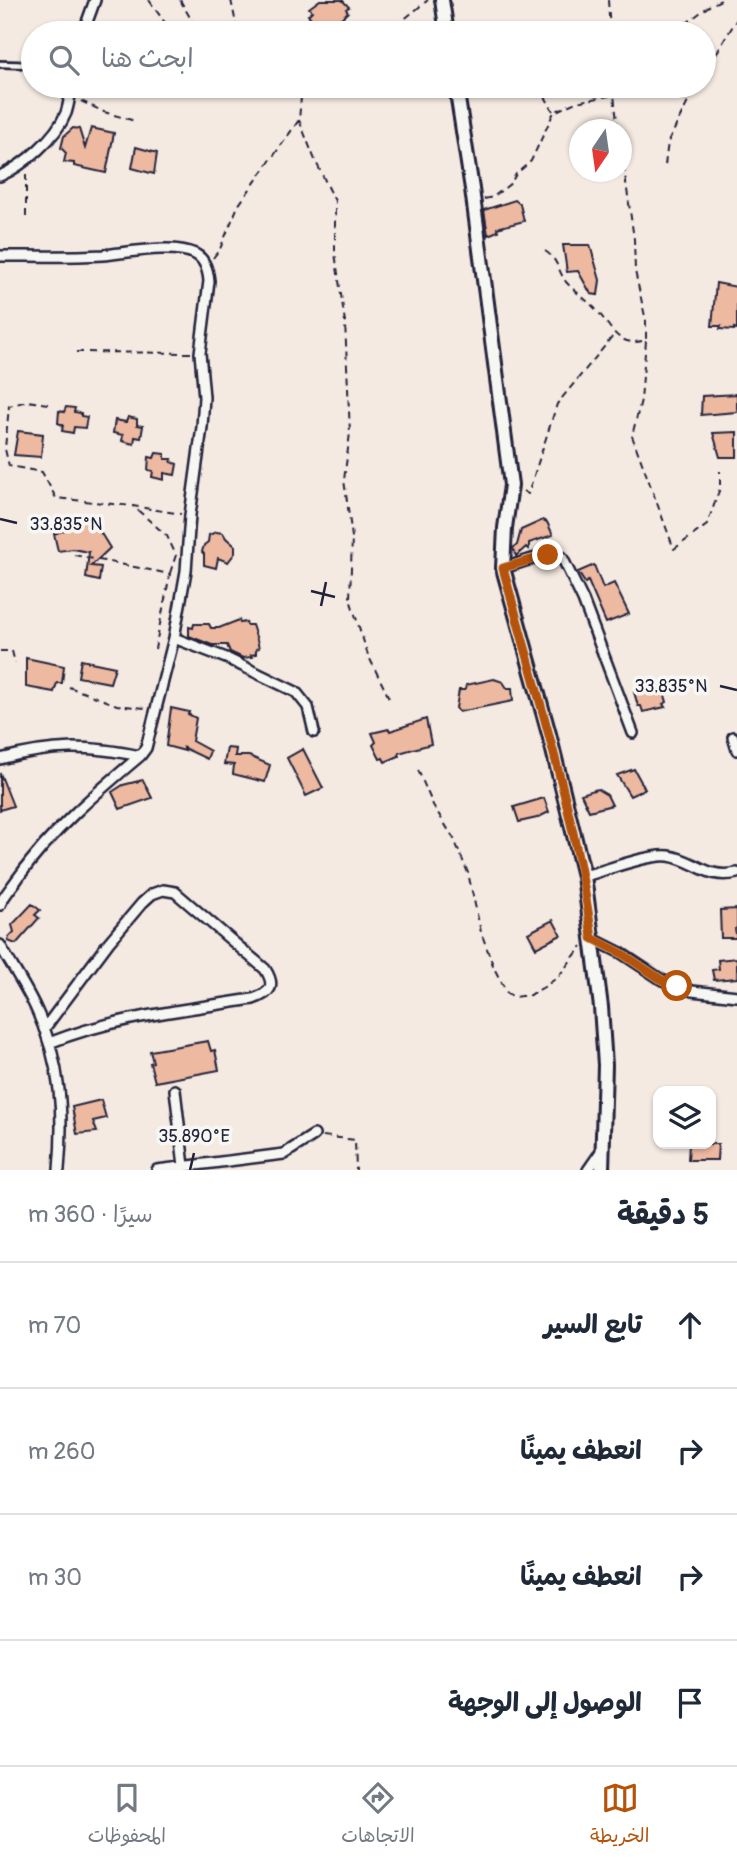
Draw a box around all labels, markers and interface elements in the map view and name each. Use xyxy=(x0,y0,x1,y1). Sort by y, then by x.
search box xyxy=(21,21,716,98)
icon: search xyxy=(45,41,83,79)
text: ابحث هنا xyxy=(101,43,194,75)
north arrow xyxy=(569,119,632,182)
text: 33.835°N xyxy=(30,513,102,536)
route end xyxy=(532,539,563,570)
text: 33.835°N xyxy=(635,675,707,698)
route start xyxy=(661,970,692,1001)
map controls xyxy=(653,1086,716,1149)
button: layers xyxy=(653,1086,716,1149)
text: 35.890°E xyxy=(158,1125,230,1148)
text: 5 دقيقة xyxy=(617,1196,709,1233)
text: سيرًا · 360 m xyxy=(28,1200,153,1229)
icon: ahead xyxy=(671,1306,709,1344)
text: تابع السير xyxy=(544,1309,642,1341)
text: 70 m xyxy=(28,1311,81,1340)
icon: right xyxy=(671,1432,709,1470)
text: انعطف يمينًا xyxy=(520,1435,642,1467)
text: 260 m xyxy=(28,1437,95,1466)
icon: right xyxy=(671,1558,709,1596)
text: انعطف يمينًا xyxy=(520,1561,642,1593)
text: 30 m xyxy=(28,1563,82,1592)
icon: arrive xyxy=(671,1684,709,1722)
text: الوصول إلى الوجهة xyxy=(448,1687,642,1719)
tab: المحفوظات xyxy=(88,1779,166,1852)
tab: الاتجاهات xyxy=(341,1779,415,1852)
tab: الخريطة xyxy=(590,1779,649,1852)

